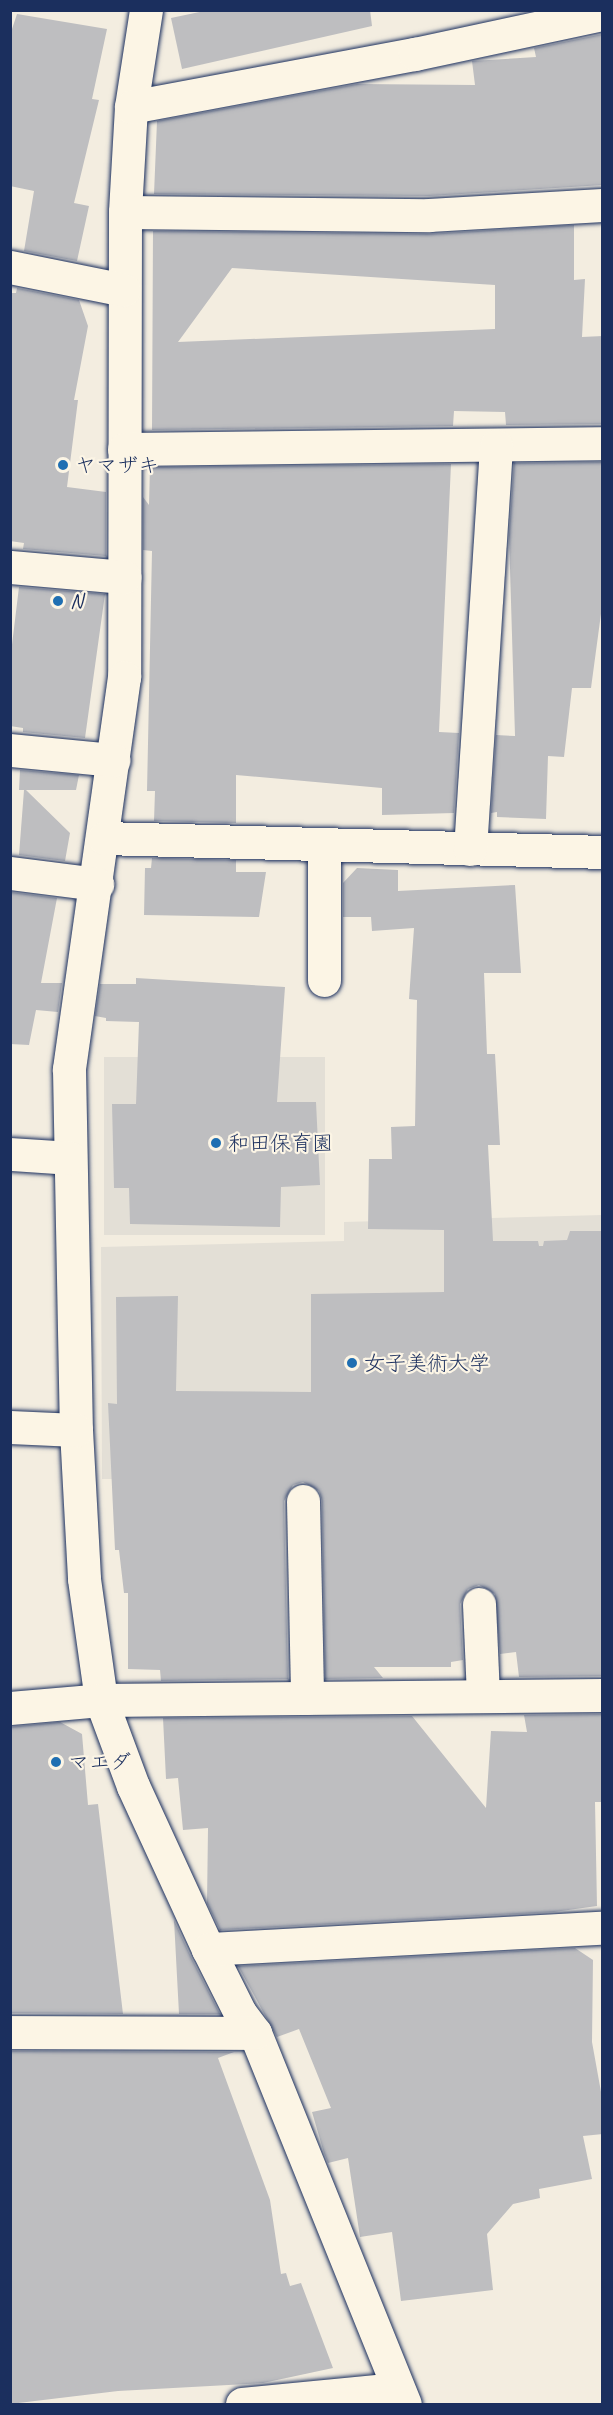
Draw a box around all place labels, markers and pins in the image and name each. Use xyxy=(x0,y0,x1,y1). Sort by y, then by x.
place label: ヤマザキ xyxy=(75,452,159,478)
marker: ヤマザキ xyxy=(56,458,70,472)
place label: N xyxy=(70,588,83,614)
marker: N xyxy=(51,594,65,608)
place label: 和田保育園 xyxy=(228,1130,333,1156)
marker: 和田保育園 xyxy=(209,1136,223,1150)
place label: 女子美術大学 xyxy=(364,1350,490,1376)
marker: 女子美術大学 xyxy=(345,1356,359,1370)
place label: マエダ xyxy=(68,1749,131,1775)
marker: マエダ xyxy=(49,1755,63,1769)

